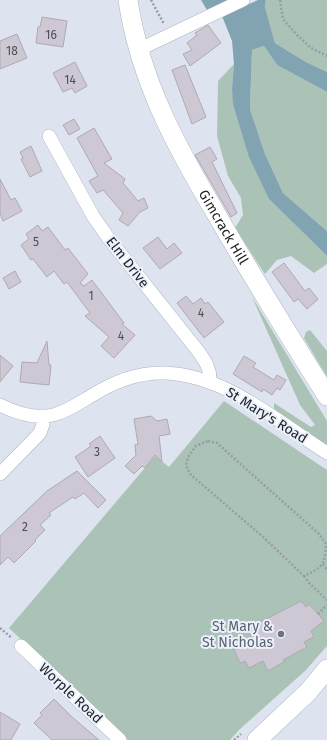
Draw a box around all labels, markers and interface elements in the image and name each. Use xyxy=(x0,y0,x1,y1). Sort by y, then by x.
house number: 16 xyxy=(45,28,57,42)
house number: 18 xyxy=(6,44,18,58)
house number: 14 xyxy=(64,73,76,87)
street label: Gimcrack Hill xyxy=(195,187,252,268)
street label: Elm Drive xyxy=(102,233,153,291)
house number: 5 xyxy=(33,235,39,249)
house number: 1 xyxy=(88,289,94,303)
house number: 4 xyxy=(198,306,205,320)
house number: 4 xyxy=(118,329,125,343)
street label: St Mary's Road xyxy=(223,384,311,447)
house number: 3 xyxy=(94,445,100,459)
house number: 2 xyxy=(22,520,28,534)
place label: St Mary & St Nicholas xyxy=(202,618,273,651)
marker: St Mary & St Nicholas xyxy=(276,629,286,639)
street label: Worple Road xyxy=(35,660,106,727)

